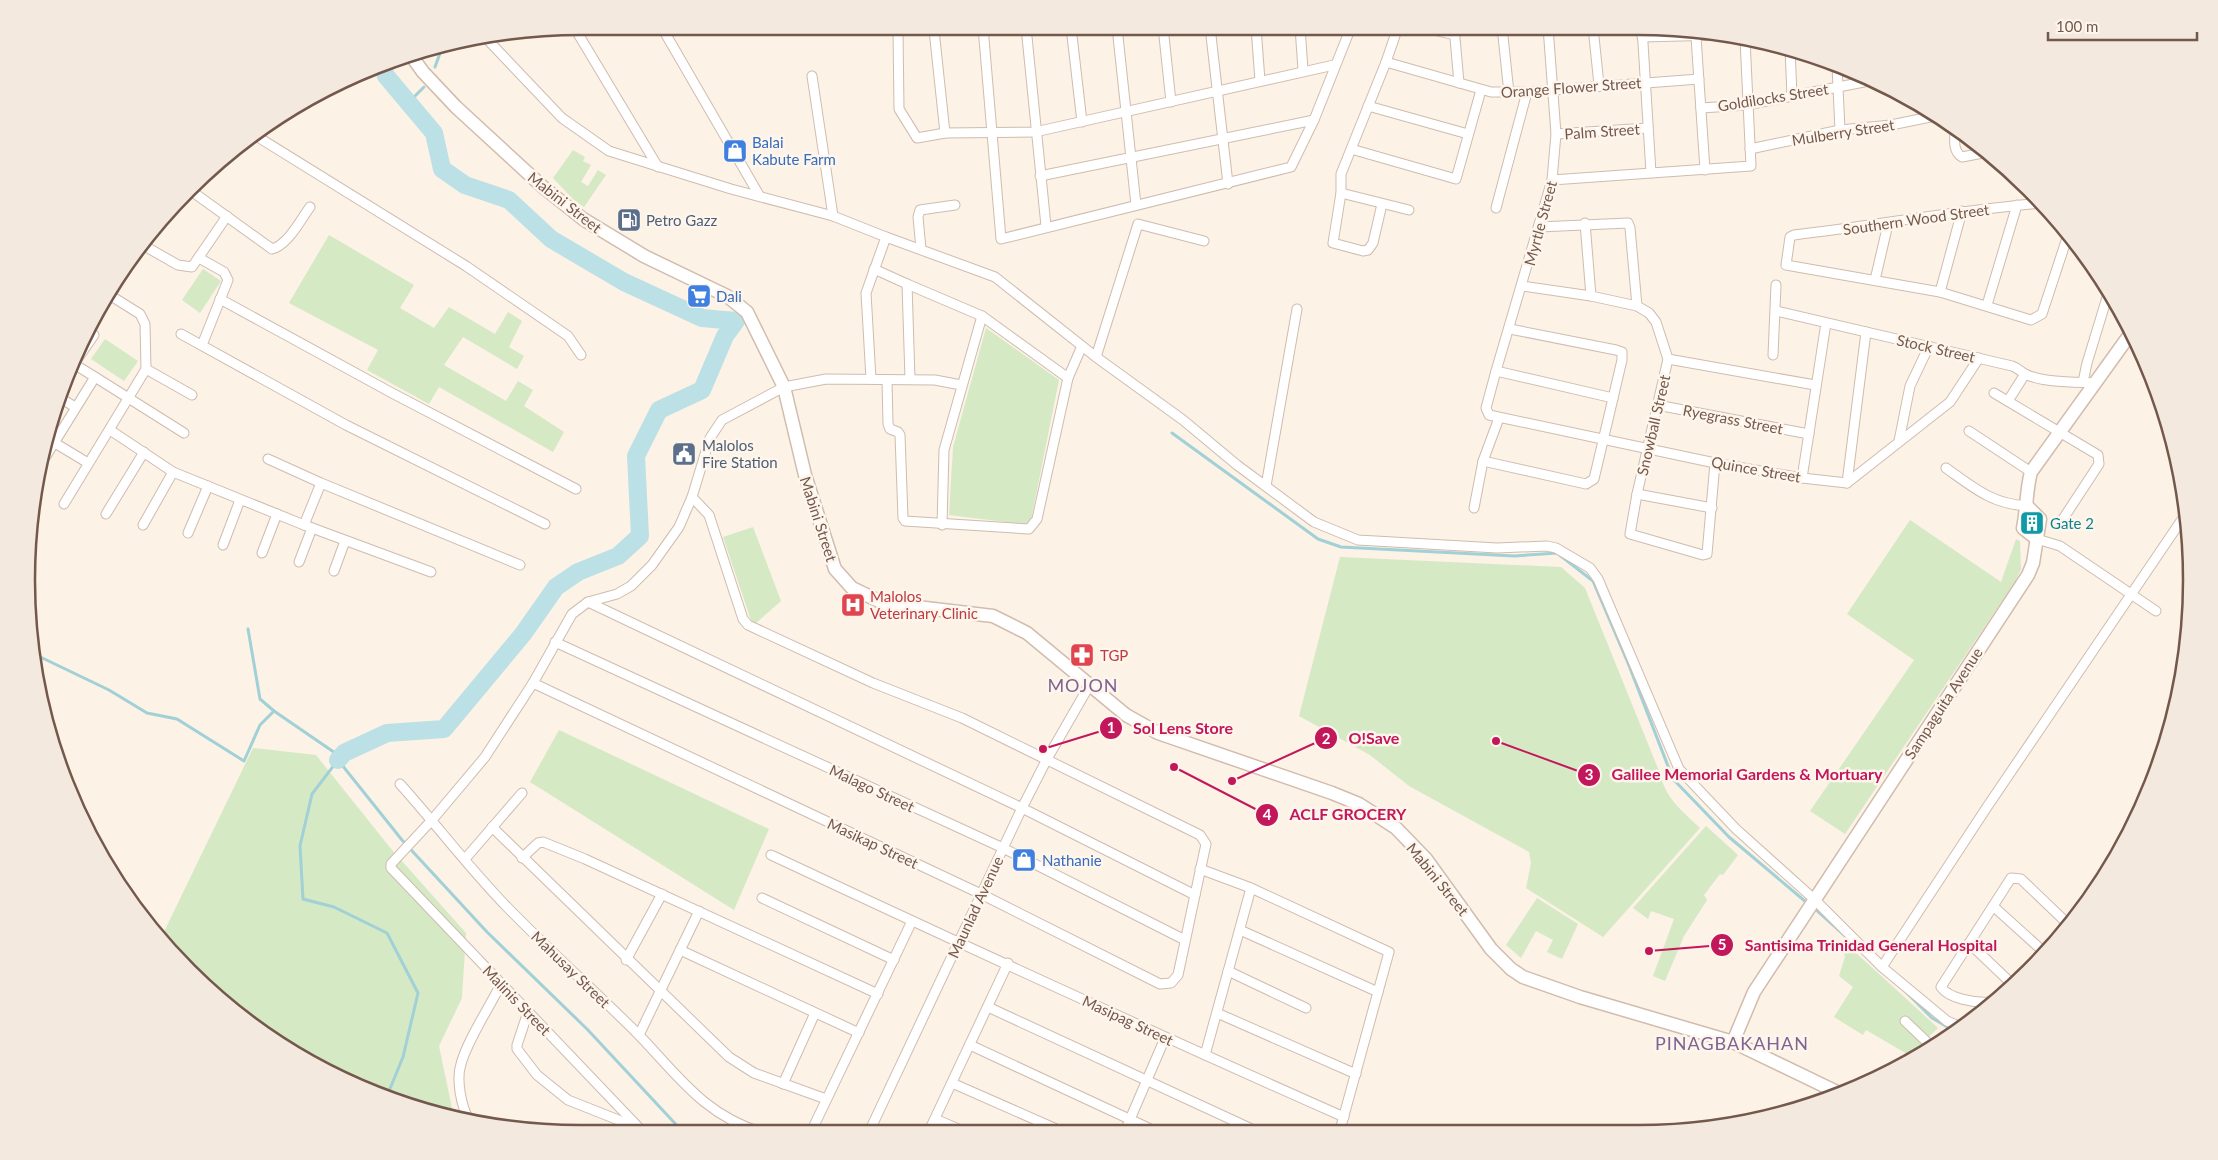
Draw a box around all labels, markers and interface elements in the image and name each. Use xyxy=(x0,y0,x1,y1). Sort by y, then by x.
scale bar xyxy=(2048,10,2197,42)
text: 100 m xyxy=(2056,17,2098,35)
street label: Orange Flower Street xyxy=(1500,73,1642,101)
street label: Goldilocks Street xyxy=(1716,79,1830,115)
street label: Mulberry Street xyxy=(1790,115,1896,149)
street label: Palm Street xyxy=(1564,119,1641,143)
place label: Balai Kabute Farm xyxy=(752,133,836,168)
shop icon: Balai Kabute Farm xyxy=(722,138,748,164)
street label: Mabini Street xyxy=(525,168,606,237)
street label: Myrtle Street xyxy=(1520,178,1560,267)
street label: Southern Wood Street xyxy=(1842,200,1991,238)
fuel station icon: Petro Gazz xyxy=(616,207,642,233)
place label: Petro Gazz xyxy=(646,211,717,229)
supermarket icon: Dali xyxy=(686,283,712,309)
place label: Dali xyxy=(716,287,742,305)
street label: Stock Street xyxy=(1895,330,1977,366)
street label: Snowball Street xyxy=(1633,372,1673,477)
street label: Ryegrass Street xyxy=(1681,400,1785,438)
place label: Malolos Fire Station xyxy=(702,436,778,471)
public building icon: Malolos Fire Station xyxy=(671,441,697,467)
street label: Quince Street xyxy=(1710,452,1803,486)
street label: Mabini Street xyxy=(797,474,841,564)
building icon: Gate 2 xyxy=(2019,510,2045,536)
place label: Gate 2 xyxy=(2050,514,2094,532)
place label: Malolos Veterinary Clinic xyxy=(870,587,978,622)
hospital icon: Malolos Veterinary Clinic xyxy=(840,592,866,618)
pharmacy icon: TGP xyxy=(1069,642,1095,668)
street label: Sampaguita Avenue xyxy=(1900,644,1986,762)
place label: TGP xyxy=(1100,646,1128,664)
district label: MOJON xyxy=(1047,674,1119,696)
callout: Sol Lens Store xyxy=(1098,713,1243,744)
text: 1 xyxy=(1107,718,1115,736)
text: Sol Lens Store xyxy=(1133,718,1233,737)
callout: O!Save xyxy=(1314,723,1410,754)
text: O!Save xyxy=(1349,728,1400,747)
text: 2 xyxy=(1322,729,1331,747)
callout: Galilee Memorial Gardens & Mortuary xyxy=(1577,759,1893,790)
street label: Malago Street xyxy=(827,760,918,816)
text: Galilee Memorial Gardens & Mortuary xyxy=(1612,764,1883,783)
text: 3 xyxy=(1585,765,1593,783)
callout: ACLF GROCERY xyxy=(1255,799,1417,830)
text: ACLF GROCERY xyxy=(1289,804,1407,823)
text: 4 xyxy=(1263,805,1272,823)
street label: Masikap Street xyxy=(825,814,922,872)
street label: Mabini Street xyxy=(1403,839,1473,920)
shop icon: Nathanie xyxy=(1011,847,1037,873)
place label: Nathanie xyxy=(1042,851,1102,869)
street label: Maunlad Avenue xyxy=(944,853,1006,961)
street label: Mahusay Street xyxy=(528,927,615,1011)
callout: Santisima Trinidad General Hospital xyxy=(1709,930,2007,961)
text: 5 xyxy=(1718,935,1726,953)
text: Santisima Trinidad General Hospital xyxy=(1745,935,1997,954)
street label: Malinis Street xyxy=(479,961,555,1039)
street label: Masipag Street xyxy=(1080,991,1177,1049)
district label: PINAGBAKAHAN xyxy=(1655,1032,1809,1054)

